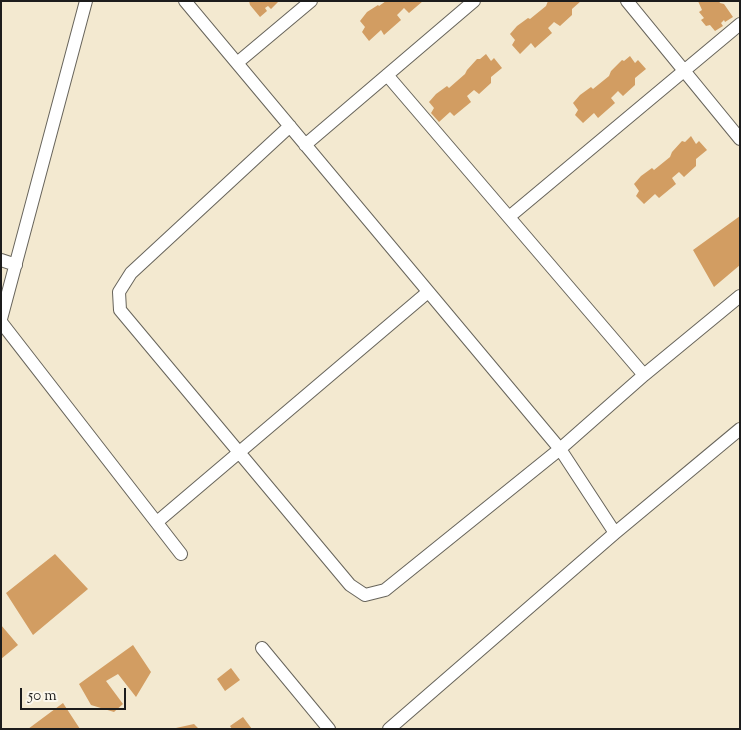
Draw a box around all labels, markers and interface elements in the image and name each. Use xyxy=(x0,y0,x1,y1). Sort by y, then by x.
scale bar xyxy=(22,678,129,710)
text: 50 m xyxy=(28,686,57,707)

